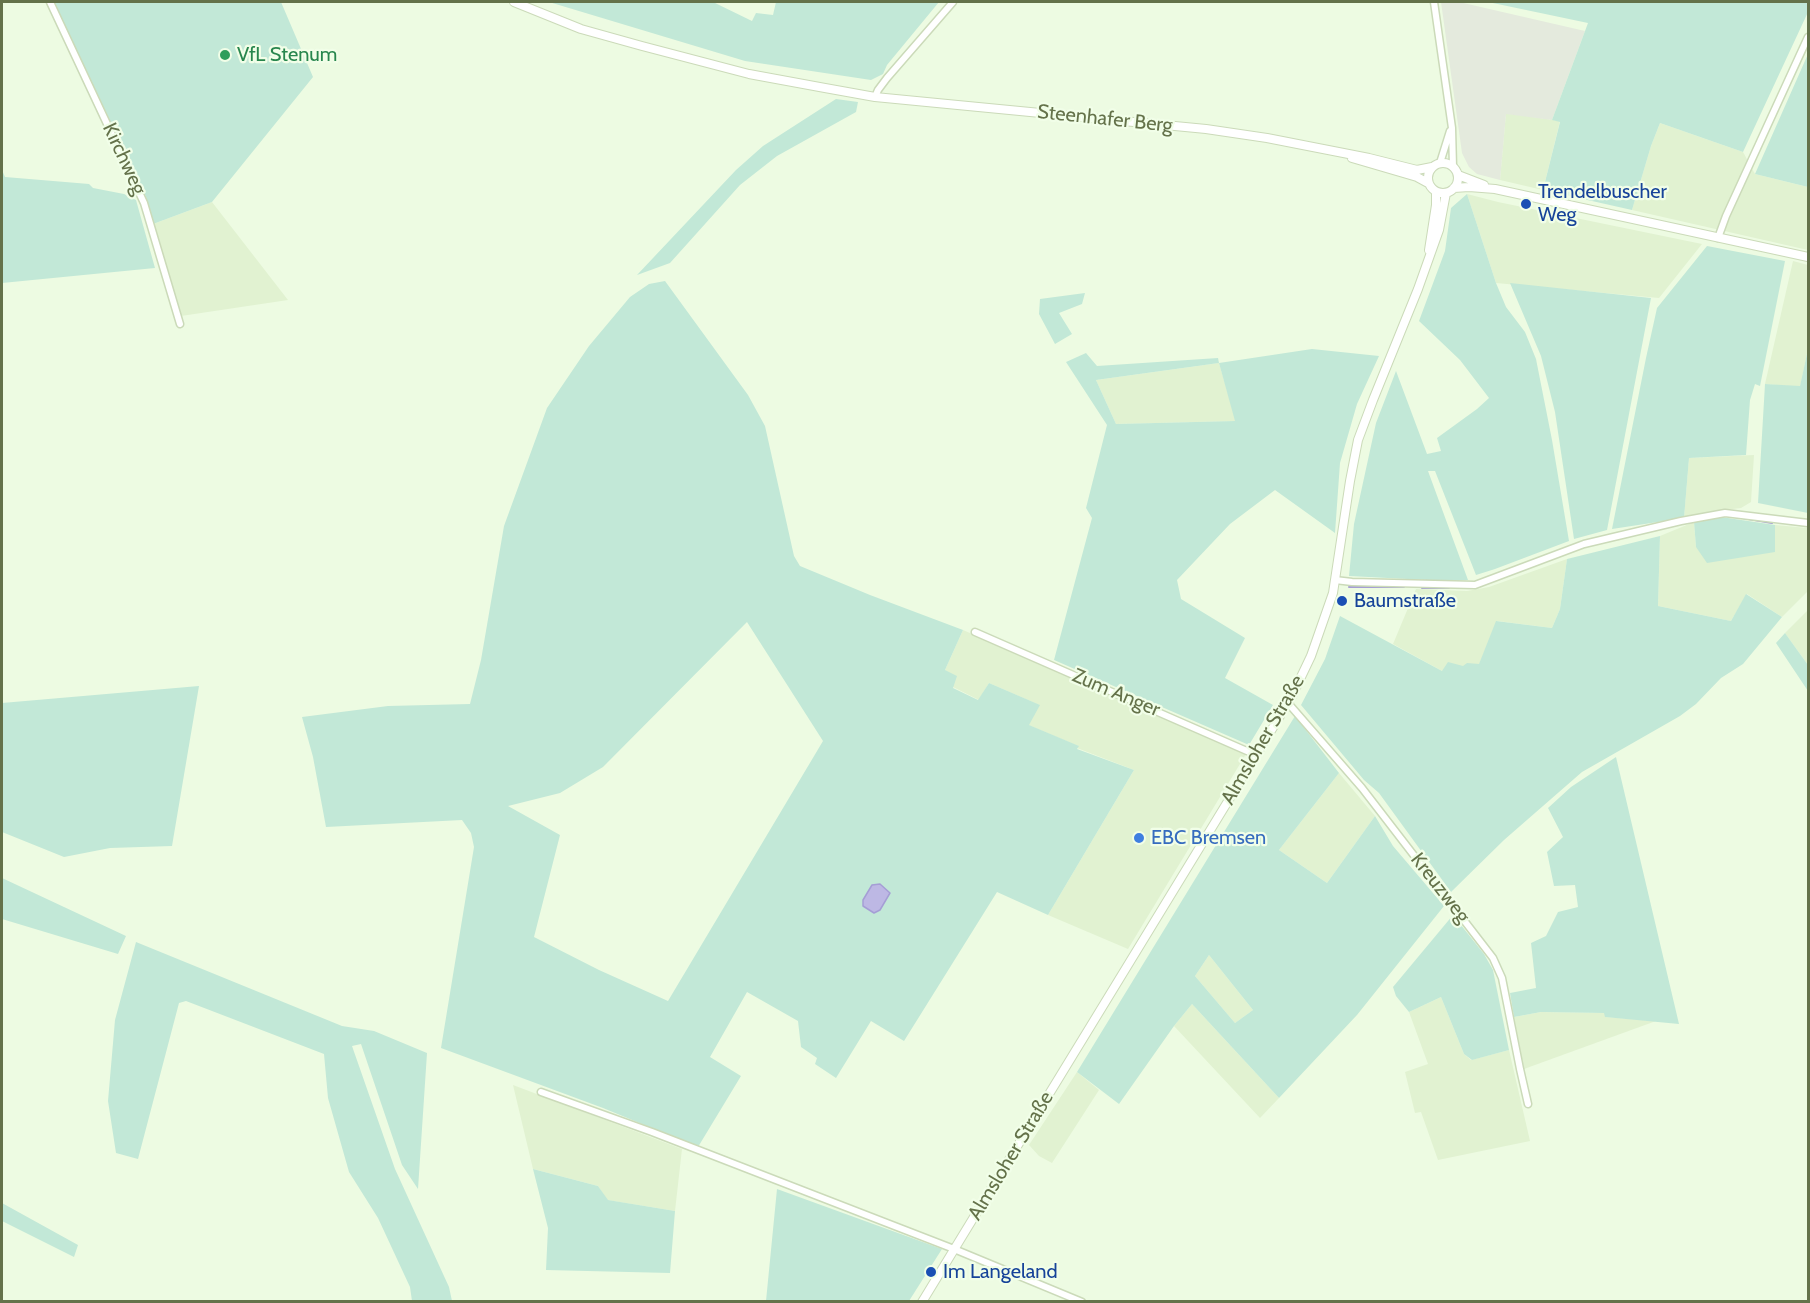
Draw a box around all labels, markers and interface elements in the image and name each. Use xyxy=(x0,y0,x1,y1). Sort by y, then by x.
place label: VfL Stenum xyxy=(237,43,337,67)
marker: VfL Stenum xyxy=(218,48,232,62)
street label: Steenhafer Berg xyxy=(1036,100,1174,138)
street label: Kirchweg xyxy=(97,119,151,199)
place label: Trendelbuscher Weg xyxy=(1538,180,1667,227)
marker: Trendelbuscher Weg xyxy=(1519,197,1533,211)
place label: Baumstraße xyxy=(1354,589,1456,613)
marker: Baumstraße xyxy=(1335,594,1349,608)
street label: Zum Anger xyxy=(1069,664,1163,722)
street label: Almsloher Straße xyxy=(1216,671,1310,809)
place label: EBC Bremsen xyxy=(1151,826,1266,850)
marker: EBC Bremsen xyxy=(1132,831,1146,845)
street label: Kreuzweg xyxy=(1405,848,1475,928)
street label: Almsloher Straße xyxy=(963,1087,1059,1225)
place label: Im Langeland xyxy=(943,1260,1058,1284)
marker: Im Langeland xyxy=(924,1265,938,1279)

